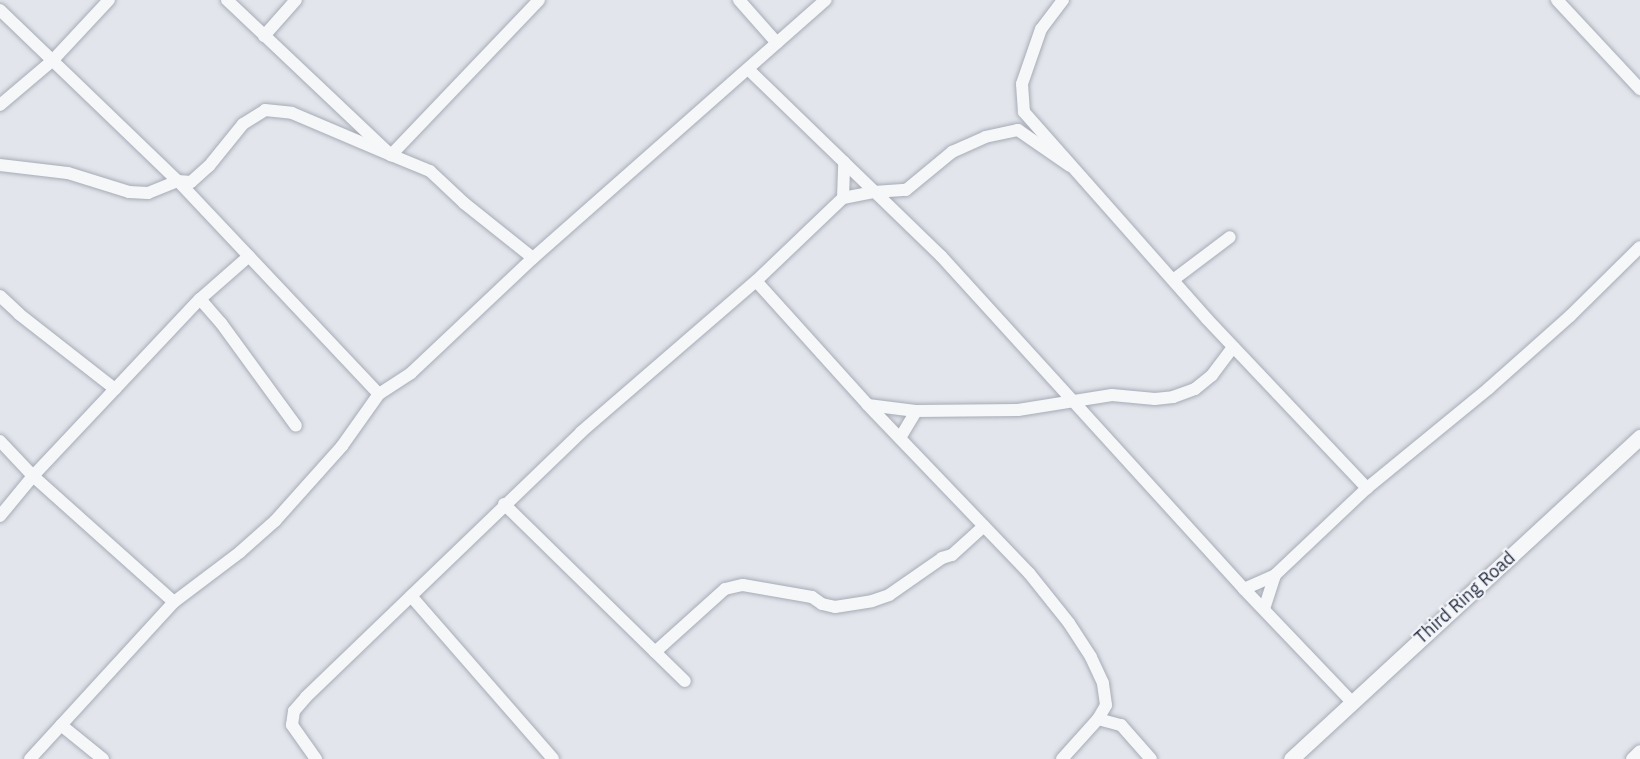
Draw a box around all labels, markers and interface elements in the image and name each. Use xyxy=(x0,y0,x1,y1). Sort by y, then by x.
street label: Third Ring Road xyxy=(1410,547,1520,649)

